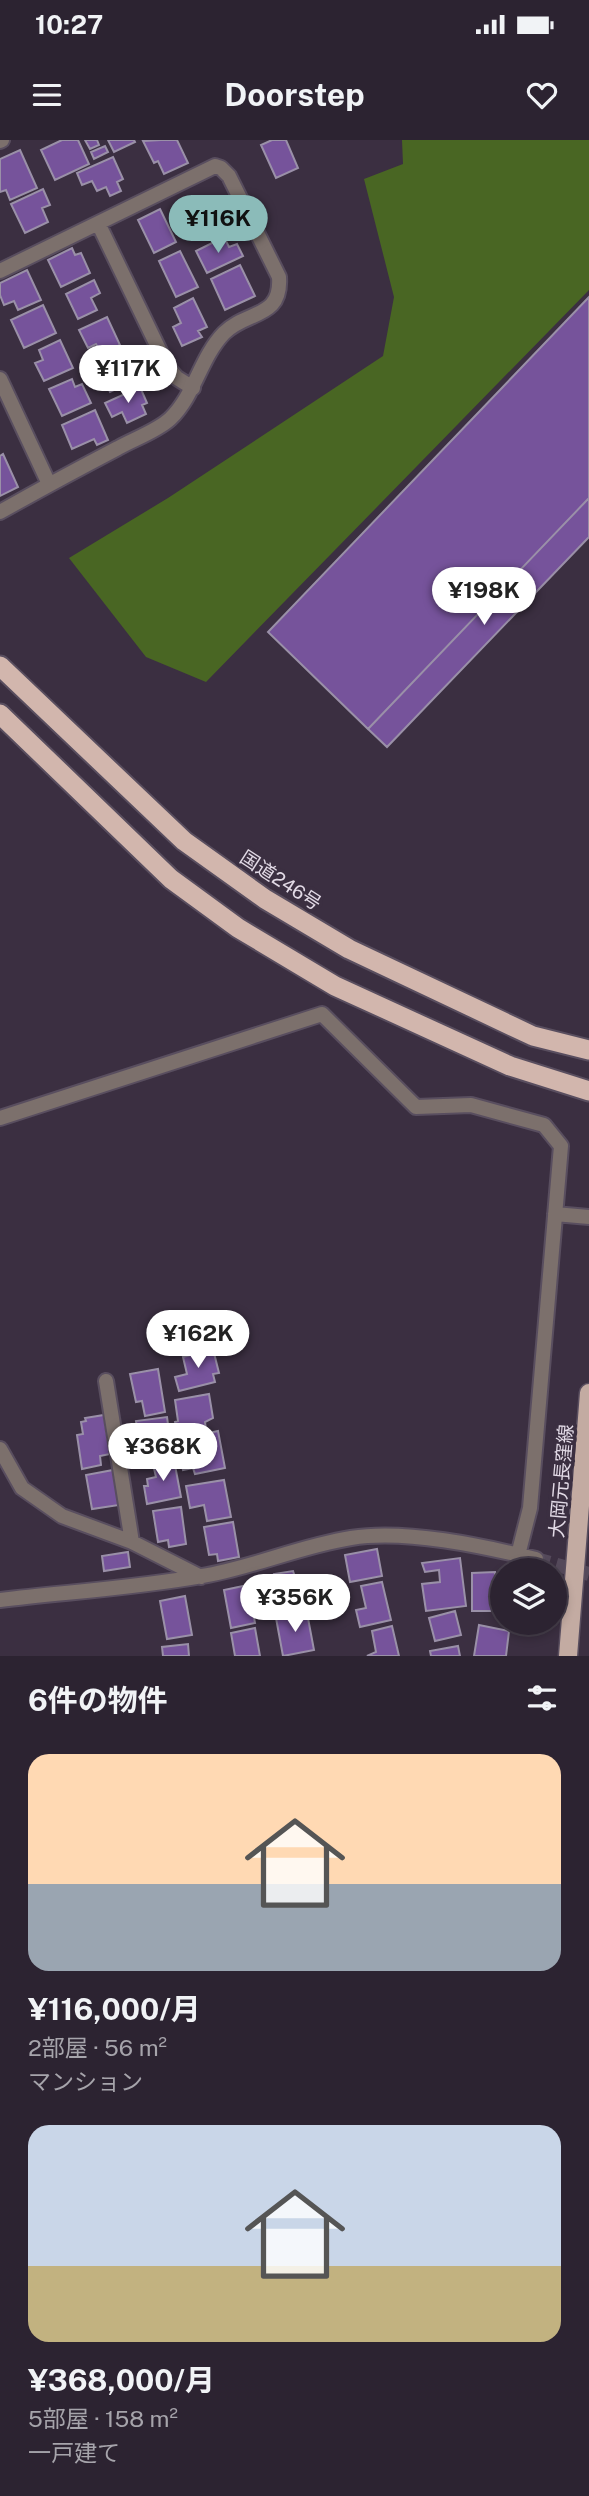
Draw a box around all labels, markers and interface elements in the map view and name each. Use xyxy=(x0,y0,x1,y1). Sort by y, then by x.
text: 10:27 xyxy=(35,9,103,40)
icon: menu xyxy=(28,76,66,114)
text: Doorstep xyxy=(224,76,365,113)
icon: heart xyxy=(523,76,561,114)
pin: ¥116K xyxy=(169,195,267,255)
text: ¥116K xyxy=(185,204,251,231)
pin: ¥117K xyxy=(79,345,177,405)
text: ¥117K xyxy=(95,354,161,381)
pin: ¥198K xyxy=(435,568,533,627)
text: ¥198K xyxy=(448,576,520,603)
street label: 国道246号 xyxy=(236,846,326,914)
pin: ¥162K xyxy=(149,1310,247,1370)
text: ¥162K xyxy=(162,1319,234,1346)
street label: 大岡元長窪線 xyxy=(545,1423,577,1539)
pin: ¥368K xyxy=(114,1424,212,1483)
text: ¥368K xyxy=(124,1432,202,1459)
map controls xyxy=(490,1558,567,1635)
button: layers xyxy=(490,1558,567,1635)
pin: ¥356K xyxy=(246,1574,344,1634)
text: ¥356K xyxy=(256,1583,334,1610)
icon: filters xyxy=(523,1679,561,1717)
text: 6件の物件 xyxy=(28,1682,168,1718)
icon: home xyxy=(232,1800,358,1926)
text: ¥116,000/月 xyxy=(28,1991,201,2027)
text: 2部屋 · 56 m² xyxy=(28,2034,167,2061)
text: マンション xyxy=(28,2068,143,2095)
icon: home xyxy=(232,2171,358,2297)
text: ¥368,000/月 xyxy=(28,2362,215,2398)
text: 5部屋 · 158 m² xyxy=(28,2405,178,2432)
text: 一戸建て xyxy=(28,2439,120,2466)

